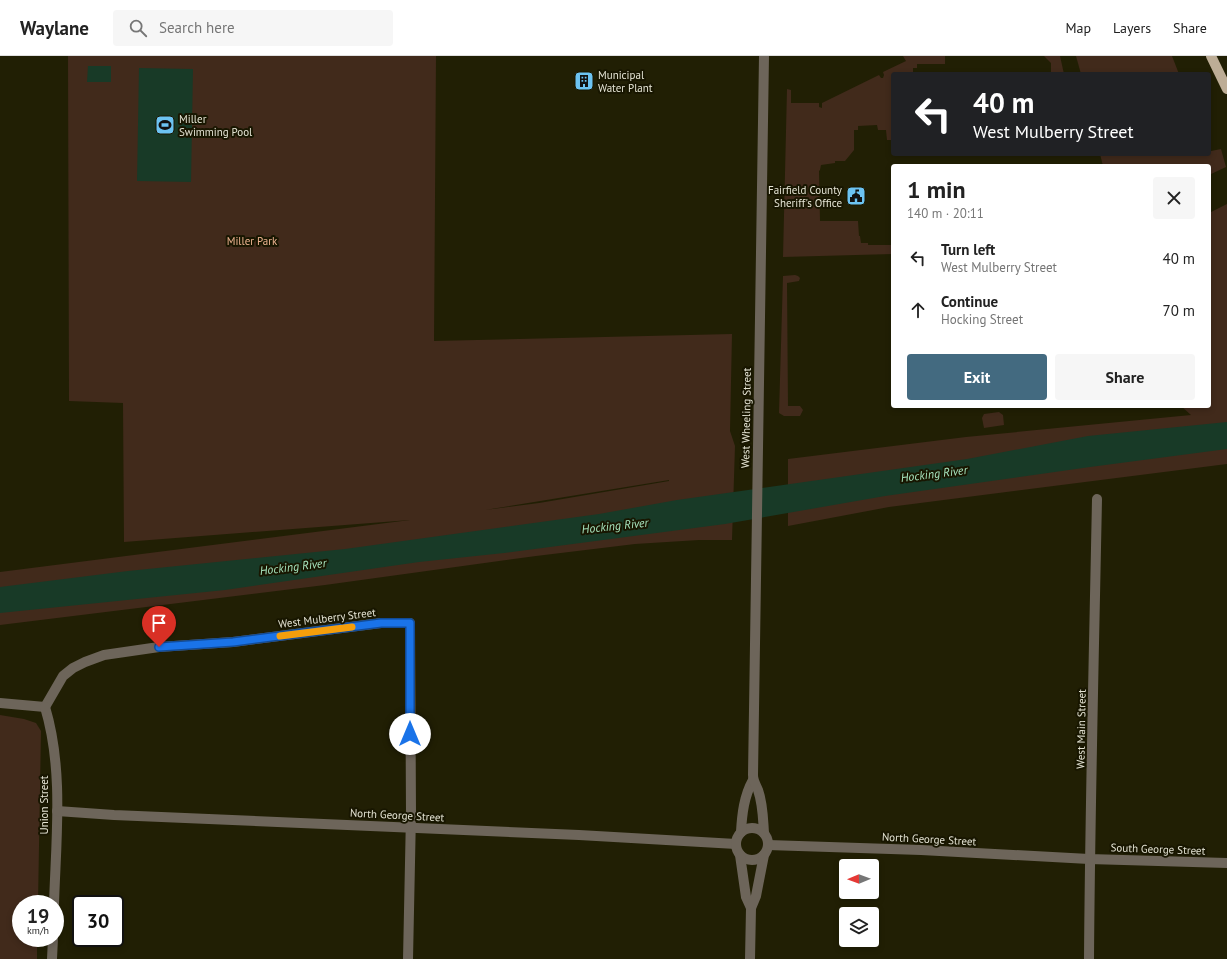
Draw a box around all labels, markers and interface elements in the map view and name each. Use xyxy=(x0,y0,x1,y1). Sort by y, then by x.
search box xyxy=(113,10,393,46)
text: Waylane xyxy=(20,16,89,40)
icon: search xyxy=(127,17,149,39)
text: Search here xyxy=(159,18,235,37)
text: Map xyxy=(1065,19,1091,37)
text: Layers xyxy=(1113,19,1151,37)
text: Share xyxy=(1173,19,1207,37)
place label: Municipal Water Plant xyxy=(598,68,653,95)
building icon: Municipal Water Plant xyxy=(573,70,595,92)
text: 40 m xyxy=(973,84,1034,121)
icon: left xyxy=(907,88,959,140)
place label: Miller Swimming Pool xyxy=(179,112,253,139)
sports icon: Miller Swimming Pool xyxy=(154,114,176,136)
text: West Mulberry Street xyxy=(973,120,1134,143)
text: 1 min xyxy=(907,174,966,205)
button: close xyxy=(1153,177,1195,219)
place label: Fairfield County Sheriff's Office xyxy=(768,183,843,210)
public building icon: Fairfield County Sheriff's Office xyxy=(845,185,867,207)
text: 140 m · 20:11 xyxy=(907,205,984,222)
park label: Miller Park xyxy=(227,234,278,248)
text: Turn left xyxy=(941,240,995,259)
icon: left xyxy=(907,247,929,269)
text: 40 m xyxy=(1162,249,1195,268)
text: West Mulberry Street xyxy=(941,259,1057,276)
text: Continue xyxy=(941,292,998,311)
icon: ahead xyxy=(907,299,929,321)
text: 70 m xyxy=(1162,301,1195,320)
text: Hocking Street xyxy=(941,311,1023,328)
button: Exit xyxy=(907,354,1047,400)
button: Share xyxy=(1055,354,1195,400)
street label: West Wheeling Street xyxy=(738,367,754,468)
water label: Hocking River xyxy=(900,462,969,485)
water label: Hocking River xyxy=(581,514,650,536)
water label: Hocking River xyxy=(259,555,328,578)
street label: West Mulberry Street xyxy=(277,605,377,631)
pin xyxy=(142,606,176,647)
icon: arrive xyxy=(148,612,170,634)
street label: West Main Street xyxy=(1073,689,1089,769)
position arrow xyxy=(389,713,431,755)
street label: Union Street xyxy=(37,775,51,835)
street label: North George Street xyxy=(349,806,445,824)
street label: North George Street xyxy=(881,830,977,848)
street label: South George Street xyxy=(1110,840,1206,858)
north arrow xyxy=(839,859,879,899)
map controls xyxy=(839,859,879,947)
speed limit sign: 30 xyxy=(72,895,124,947)
text: 19 xyxy=(27,903,49,929)
button: layers xyxy=(839,907,879,947)
text: km/h xyxy=(27,924,49,937)

